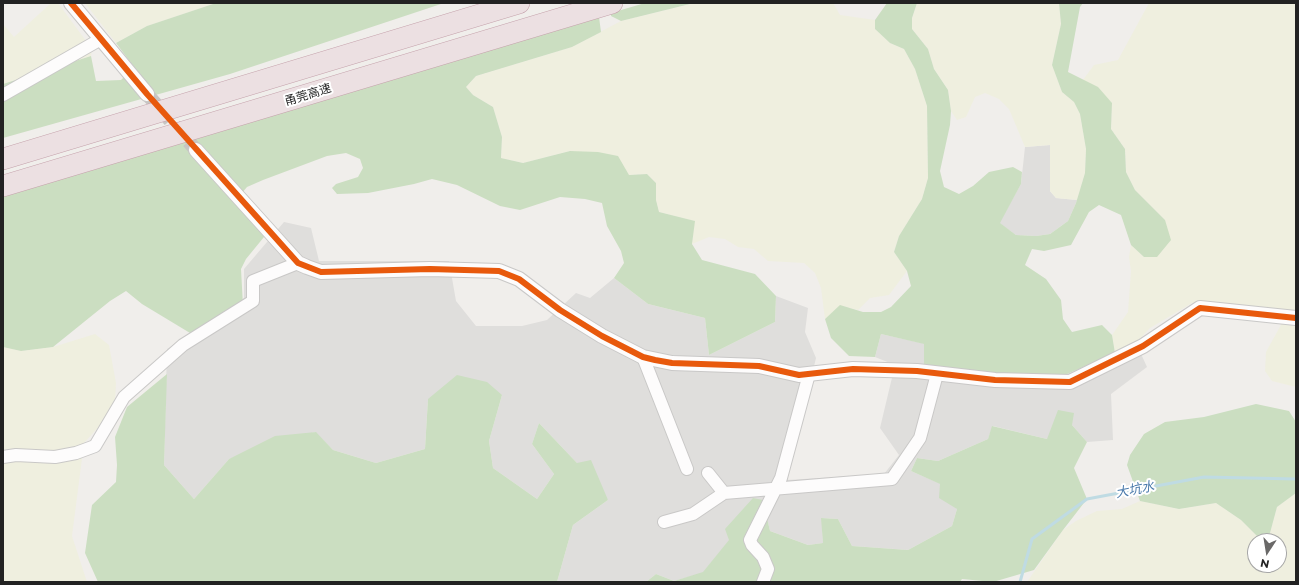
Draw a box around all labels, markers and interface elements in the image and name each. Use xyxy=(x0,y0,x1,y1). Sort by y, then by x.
street label: 甬莞高速 xyxy=(283,81,333,109)
water label: 大坑水 xyxy=(1114,479,1156,501)
north arrow xyxy=(1247,533,1287,573)
text: N xyxy=(1259,556,1271,572)

